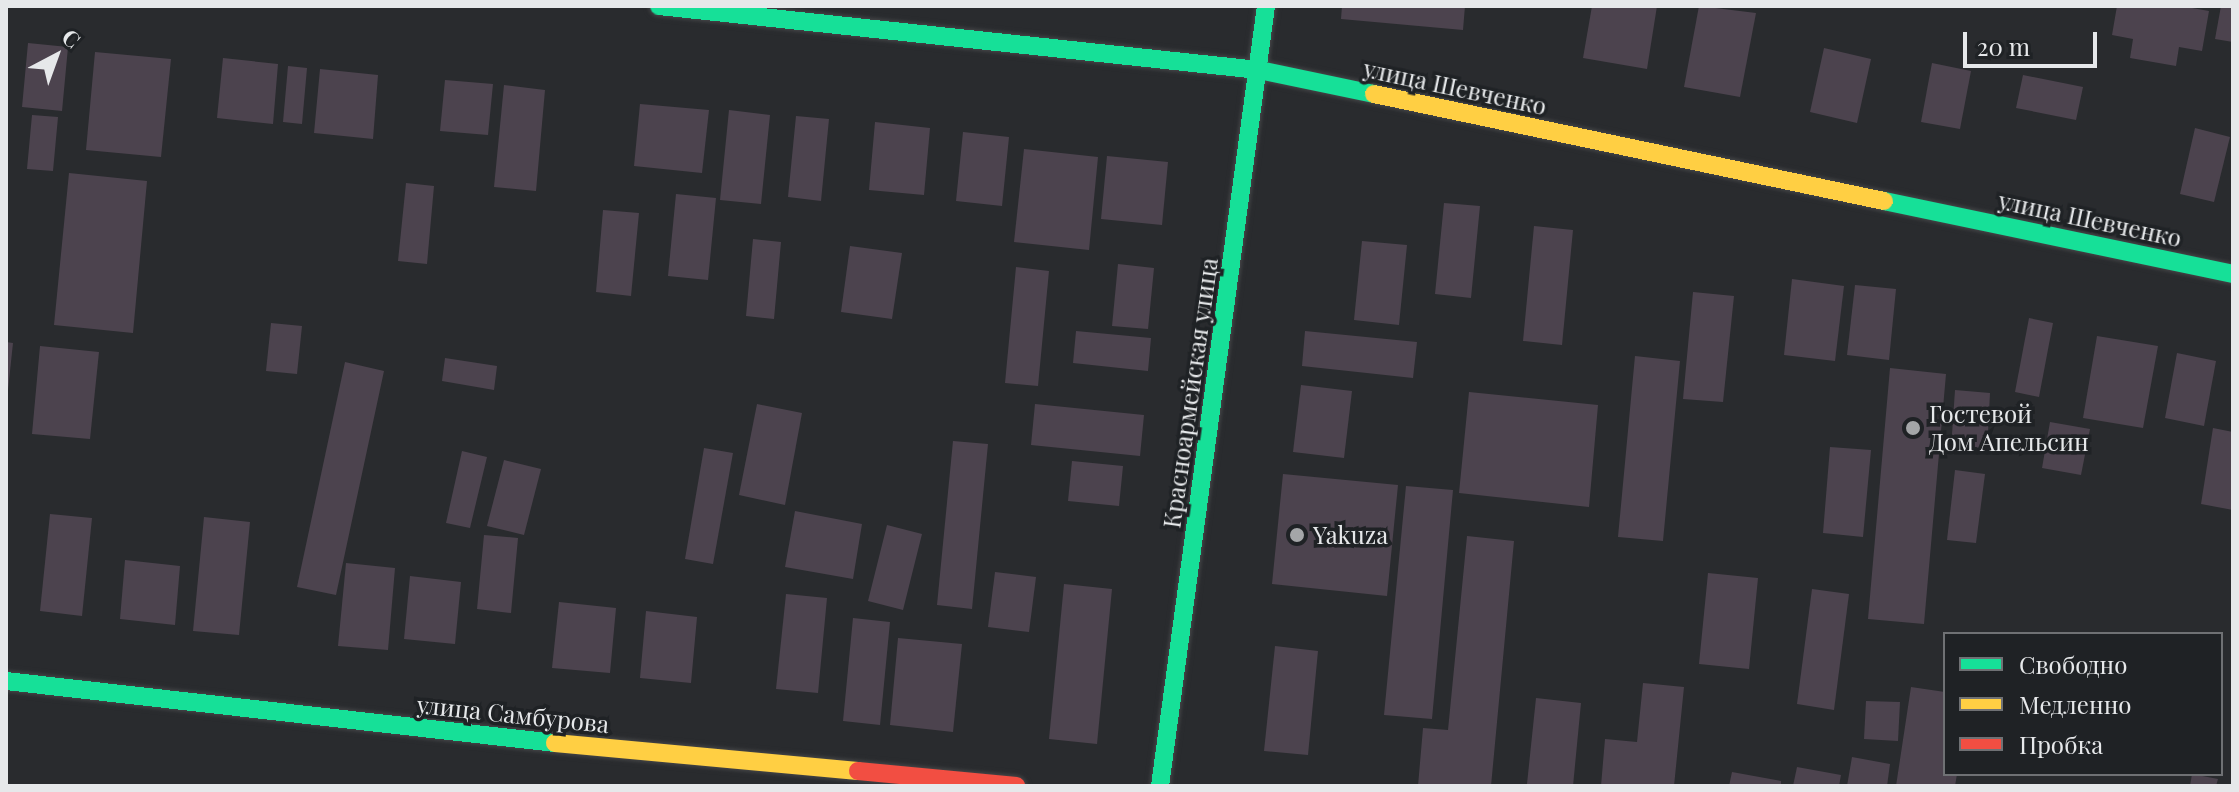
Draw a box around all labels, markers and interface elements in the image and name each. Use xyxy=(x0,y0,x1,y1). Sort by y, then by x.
north arrow xyxy=(16,16,96,96)
scale bar xyxy=(1967,16,2101,66)
text: С xyxy=(56,21,87,54)
text: 20 m xyxy=(1977,30,2030,62)
street label: улица Шевченко xyxy=(1361,54,1549,120)
street label: улица Шевченко xyxy=(1996,186,2184,252)
street label: Красноармейская улица xyxy=(1157,256,1223,530)
place label: Гостевой Дом Апельсин xyxy=(1929,400,2089,456)
marker: Гостевой Дом Апельсин xyxy=(1904,419,1922,437)
place label: Yakuza xyxy=(1313,521,1388,549)
marker: Yakuza xyxy=(1288,526,1306,544)
legend xyxy=(1943,632,2223,776)
text: Свободно xyxy=(2019,648,2127,680)
text: Медленно xyxy=(2019,688,2132,720)
street label: улица Самбурова xyxy=(415,690,611,738)
text: Пробка xyxy=(2019,728,2103,760)

